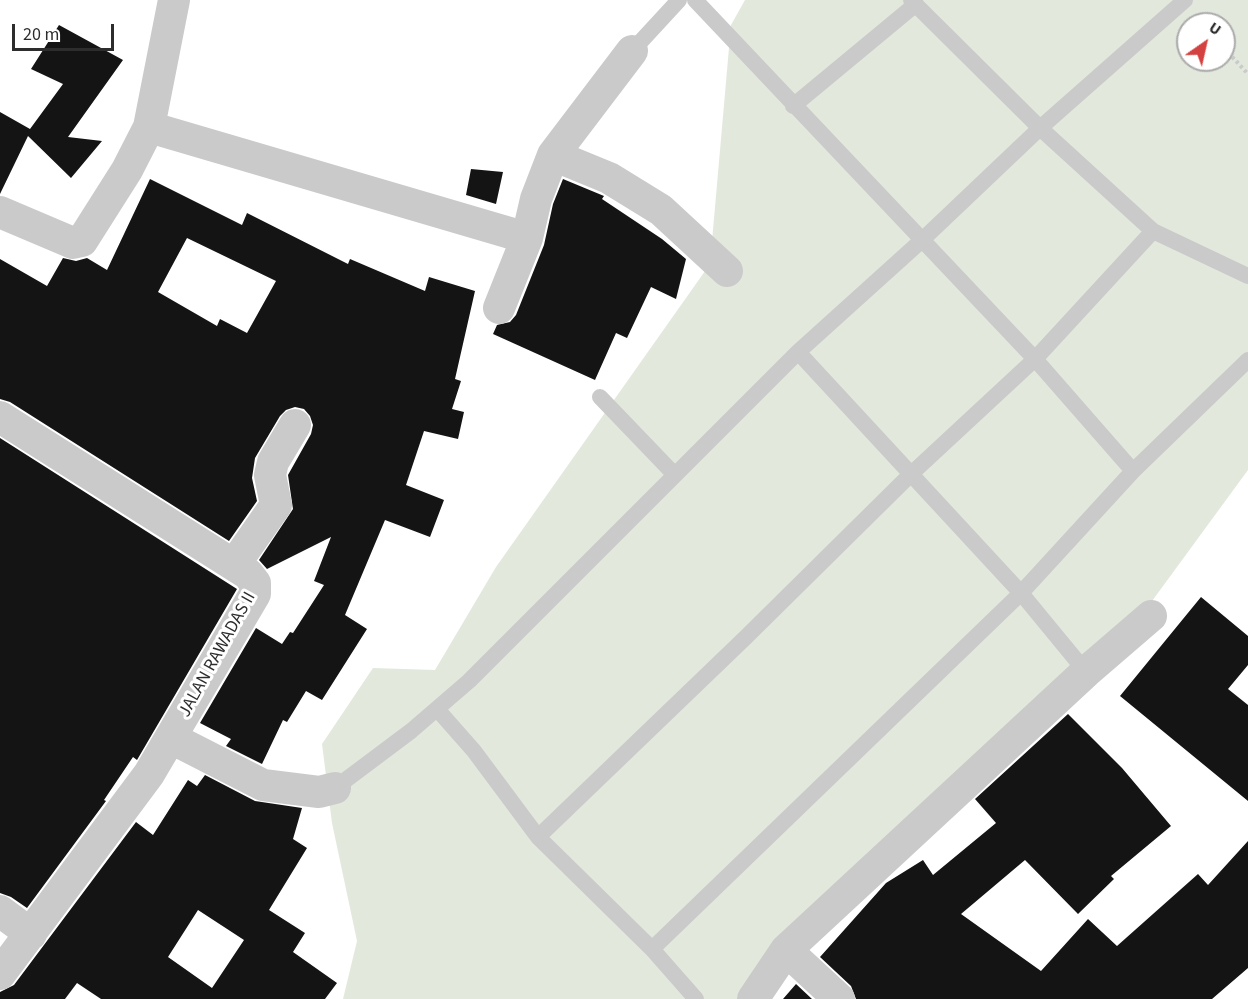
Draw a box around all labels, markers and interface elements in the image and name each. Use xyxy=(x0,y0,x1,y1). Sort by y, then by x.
scale bar xyxy=(15,12,117,50)
north arrow xyxy=(1176,12,1236,72)
text: U xyxy=(1204,17,1226,41)
text: 20 m xyxy=(23,22,59,47)
street label: JALAN RAWADAS II xyxy=(175,589,261,721)

